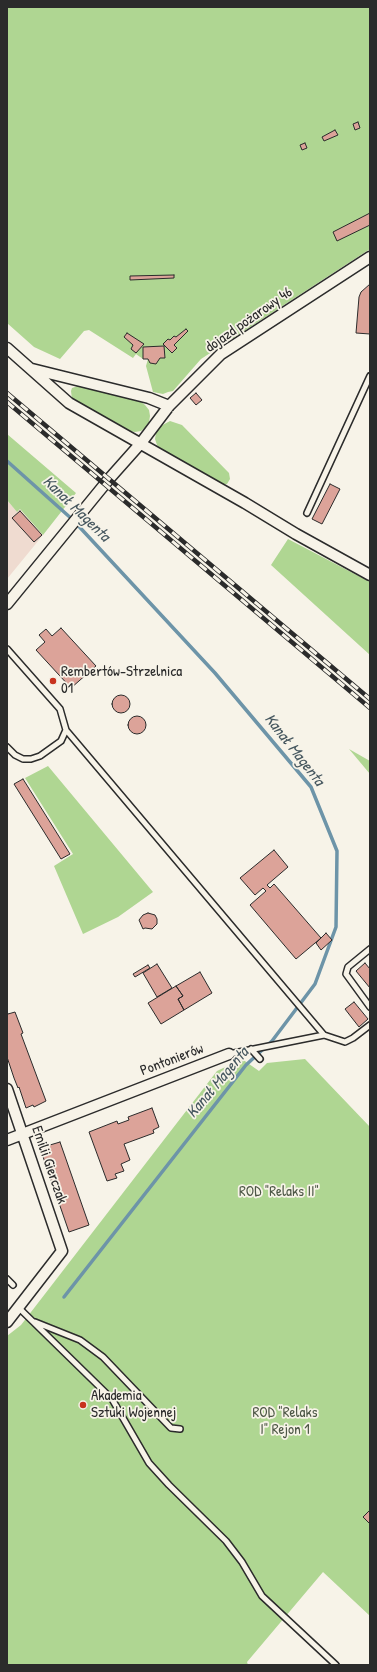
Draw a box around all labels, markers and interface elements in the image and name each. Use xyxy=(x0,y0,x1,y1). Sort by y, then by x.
street label: dojazd pożarowy 46 xyxy=(202,283,296,357)
water label: Kanał Magenta xyxy=(38,472,114,546)
place label: Rembertów-Strzelnica 01 xyxy=(61,663,182,698)
marker: Rembertów-Strzelnica 01 xyxy=(48,676,58,686)
water label: Kanał Magenta xyxy=(260,710,328,790)
street label: Pontonierów xyxy=(138,1040,206,1080)
water label: Kanał Magenta xyxy=(183,1044,253,1122)
street label: Emilii Gierczak xyxy=(27,1124,71,1206)
park label: ROD "Relaks II" xyxy=(239,1183,319,1201)
place label: Akademia Sztuki Wojennej xyxy=(91,1387,176,1422)
marker: Akademia Sztuki Wojennej xyxy=(78,1400,88,1410)
park label: ROD "Relaks I" Rejon 1 xyxy=(253,1404,317,1439)

